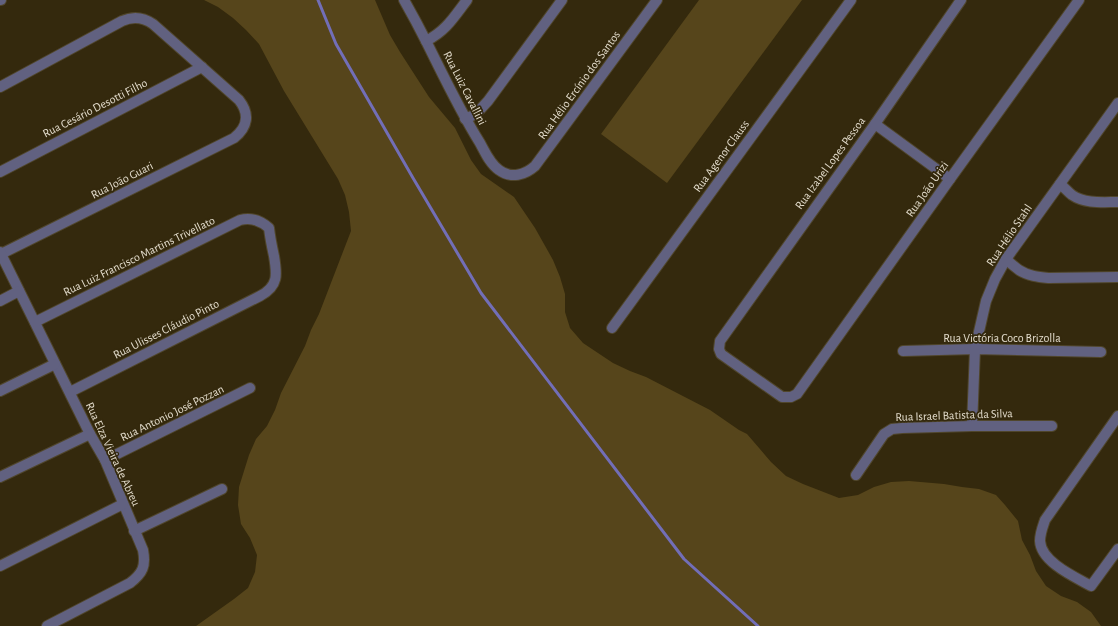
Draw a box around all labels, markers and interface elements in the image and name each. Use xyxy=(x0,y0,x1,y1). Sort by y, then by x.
street label: Rua Hélio Ercínio dos Santos xyxy=(536,29,622,141)
street label: Rua Luiz Cavallini xyxy=(441,49,489,127)
street label: Rua Cesário Desotti Filho xyxy=(41,76,149,140)
street label: Rua Izabel Lopes Pessoa xyxy=(793,114,868,211)
street label: Rua Agenor Clauss xyxy=(691,118,751,194)
street label: Rua João Guari xyxy=(89,159,155,201)
street label: Rua João Urizi xyxy=(904,159,950,219)
street label: Rua Hélio Stahl xyxy=(984,202,1034,268)
street label: Rua Luiz Francisco Martins Trivellato xyxy=(61,214,217,298)
street label: Rua Ulisses Cláudio Pinto xyxy=(111,297,221,361)
street label: Rua Victória Coco Brizolla xyxy=(943,332,1061,344)
street label: Rua Antonio José Pozzan xyxy=(118,383,226,443)
street label: Rua Elza Vieira de Abreu xyxy=(84,400,142,508)
street label: Rua Israel Batista da Silva xyxy=(895,407,1013,423)

